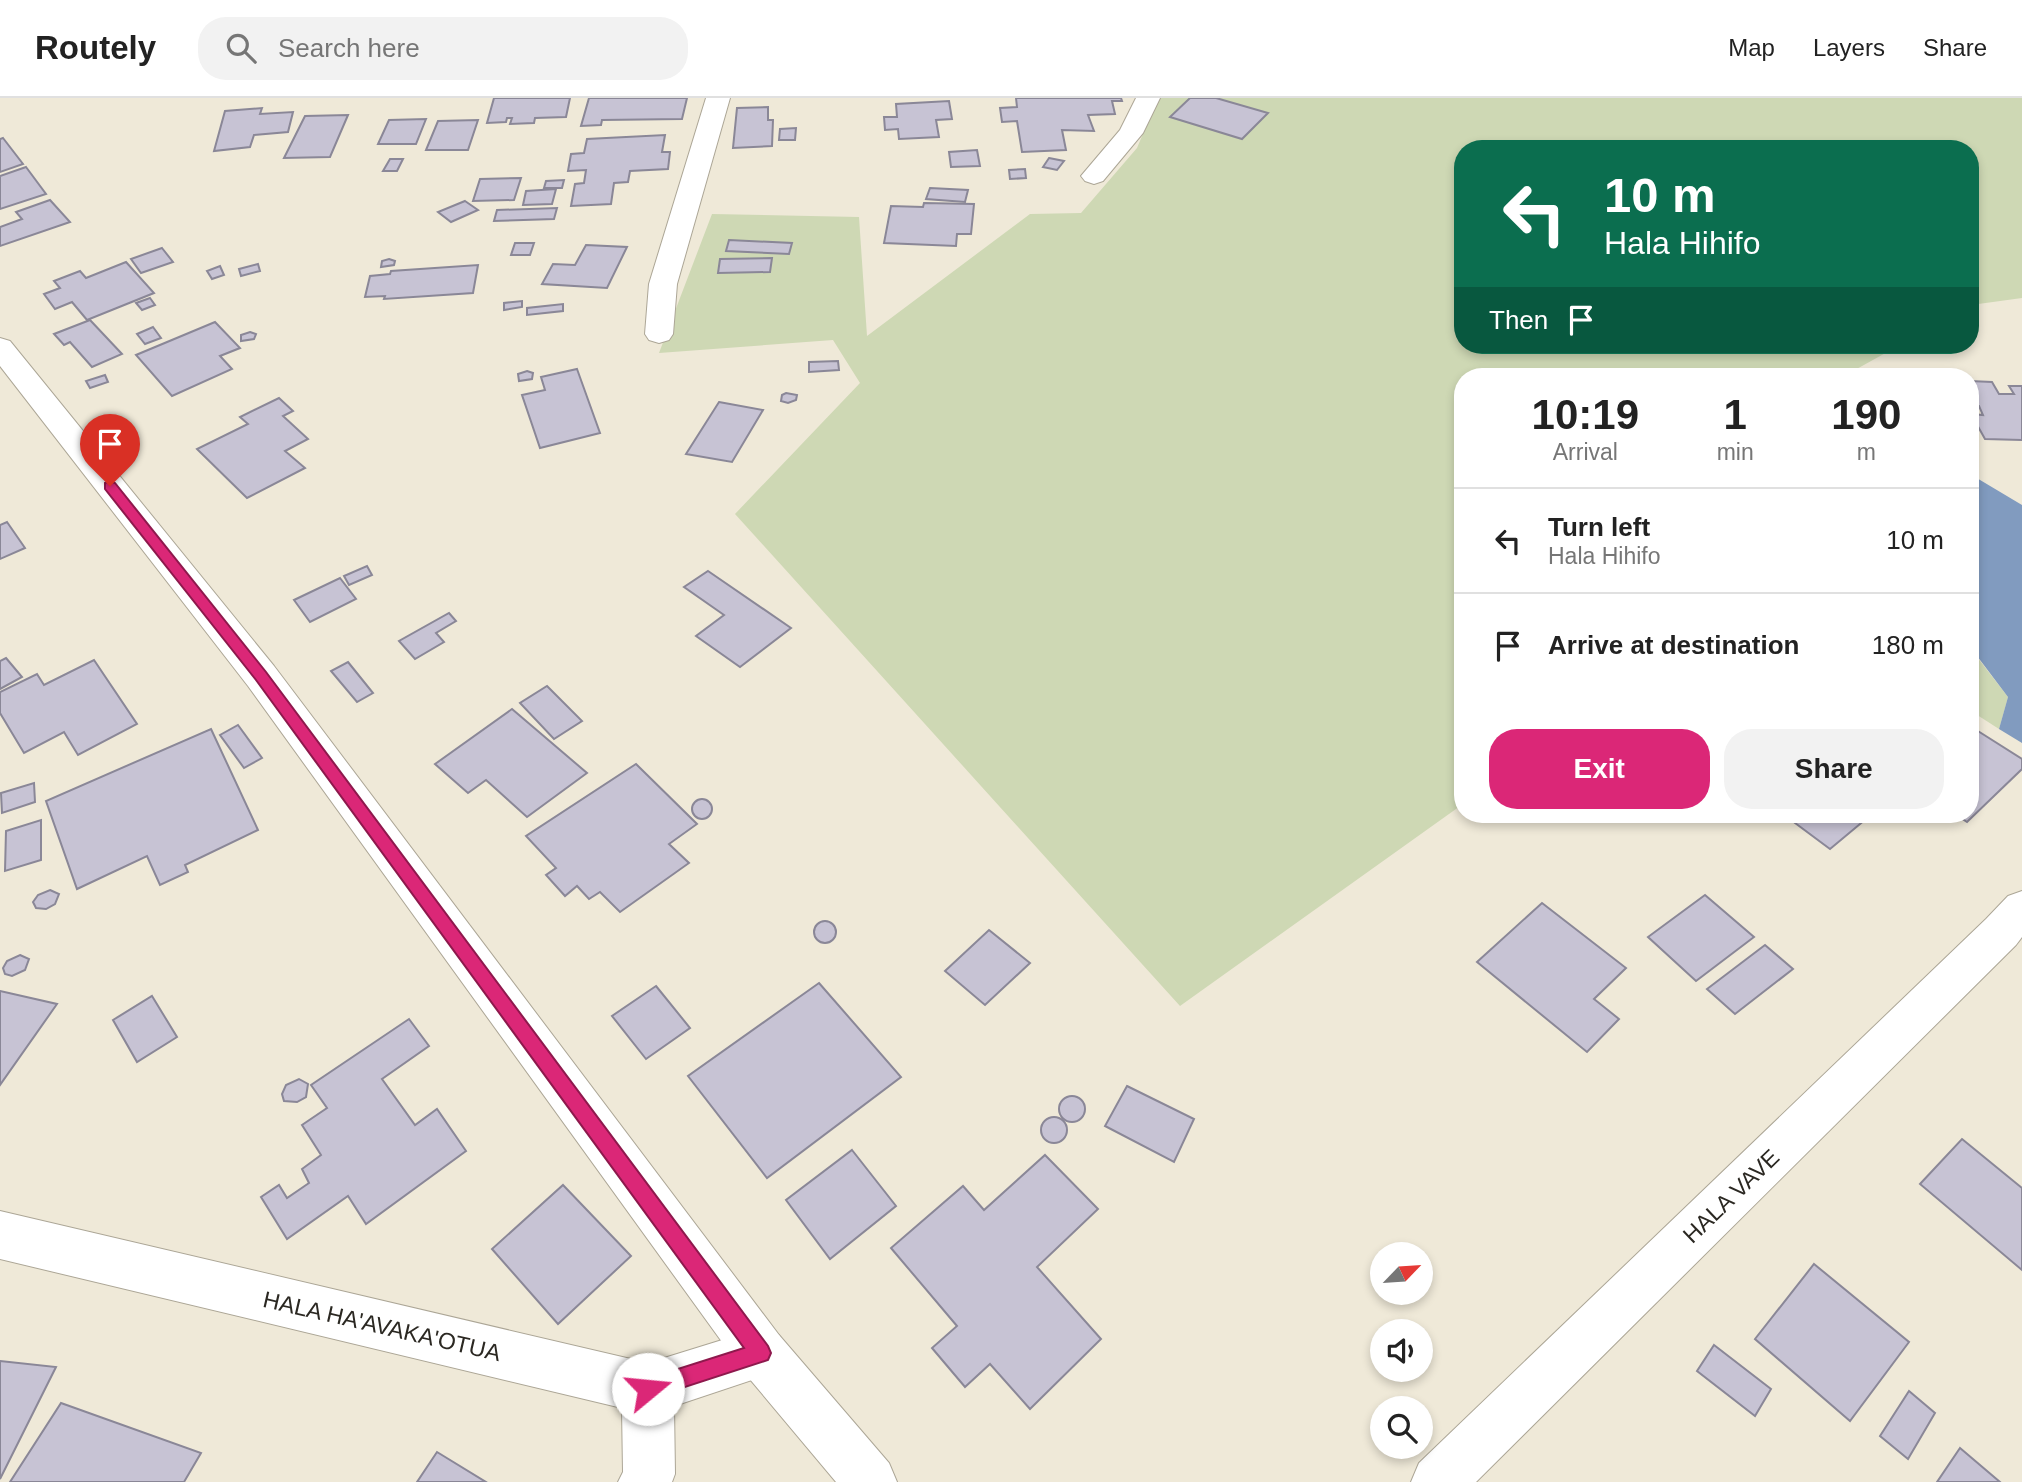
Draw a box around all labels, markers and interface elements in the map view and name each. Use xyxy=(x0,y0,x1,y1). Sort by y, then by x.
search box xyxy=(198,17,688,80)
text: Routely xyxy=(35,29,156,66)
icon: search xyxy=(222,29,260,67)
text: Search here xyxy=(278,33,420,63)
text: Map xyxy=(1728,34,1775,61)
text: Layers xyxy=(1813,34,1885,61)
text: Share xyxy=(1923,34,1987,61)
icon: left xyxy=(1489,168,1580,259)
text: 10 m xyxy=(1604,168,1716,222)
text: Hala Hihifo xyxy=(1604,225,1761,261)
icon: arrive xyxy=(1562,301,1600,339)
text: Then xyxy=(1489,305,1548,335)
text: 10:19 xyxy=(1532,391,1639,438)
text: 1 xyxy=(1723,391,1747,438)
text: 190 xyxy=(1831,391,1901,438)
pin xyxy=(80,414,140,486)
icon: arrive xyxy=(91,425,129,463)
text: Arrival xyxy=(1553,439,1618,465)
text: min xyxy=(1717,439,1754,465)
text: m xyxy=(1857,439,1876,465)
text: Turn left xyxy=(1548,512,1650,542)
icon: left xyxy=(1489,522,1527,560)
text: 10 m xyxy=(1886,525,1944,555)
text: Hala Hihifo xyxy=(1548,543,1661,569)
icon: arrive xyxy=(1489,627,1527,665)
text: Arrive at destination xyxy=(1548,630,1799,660)
text: 180 m xyxy=(1872,630,1944,660)
button: Exit xyxy=(1489,729,1710,809)
button: Share xyxy=(1724,729,1944,809)
street label: HALA VAVE xyxy=(1678,1144,1784,1248)
north arrow xyxy=(1370,1242,1433,1306)
map controls xyxy=(1370,1242,1433,1459)
street label: HALA HA'AVAKA'OTUA xyxy=(261,1286,504,1366)
button: sound xyxy=(1370,1319,1433,1382)
position arrow xyxy=(611,1352,685,1426)
button: search xyxy=(1370,1396,1433,1459)

